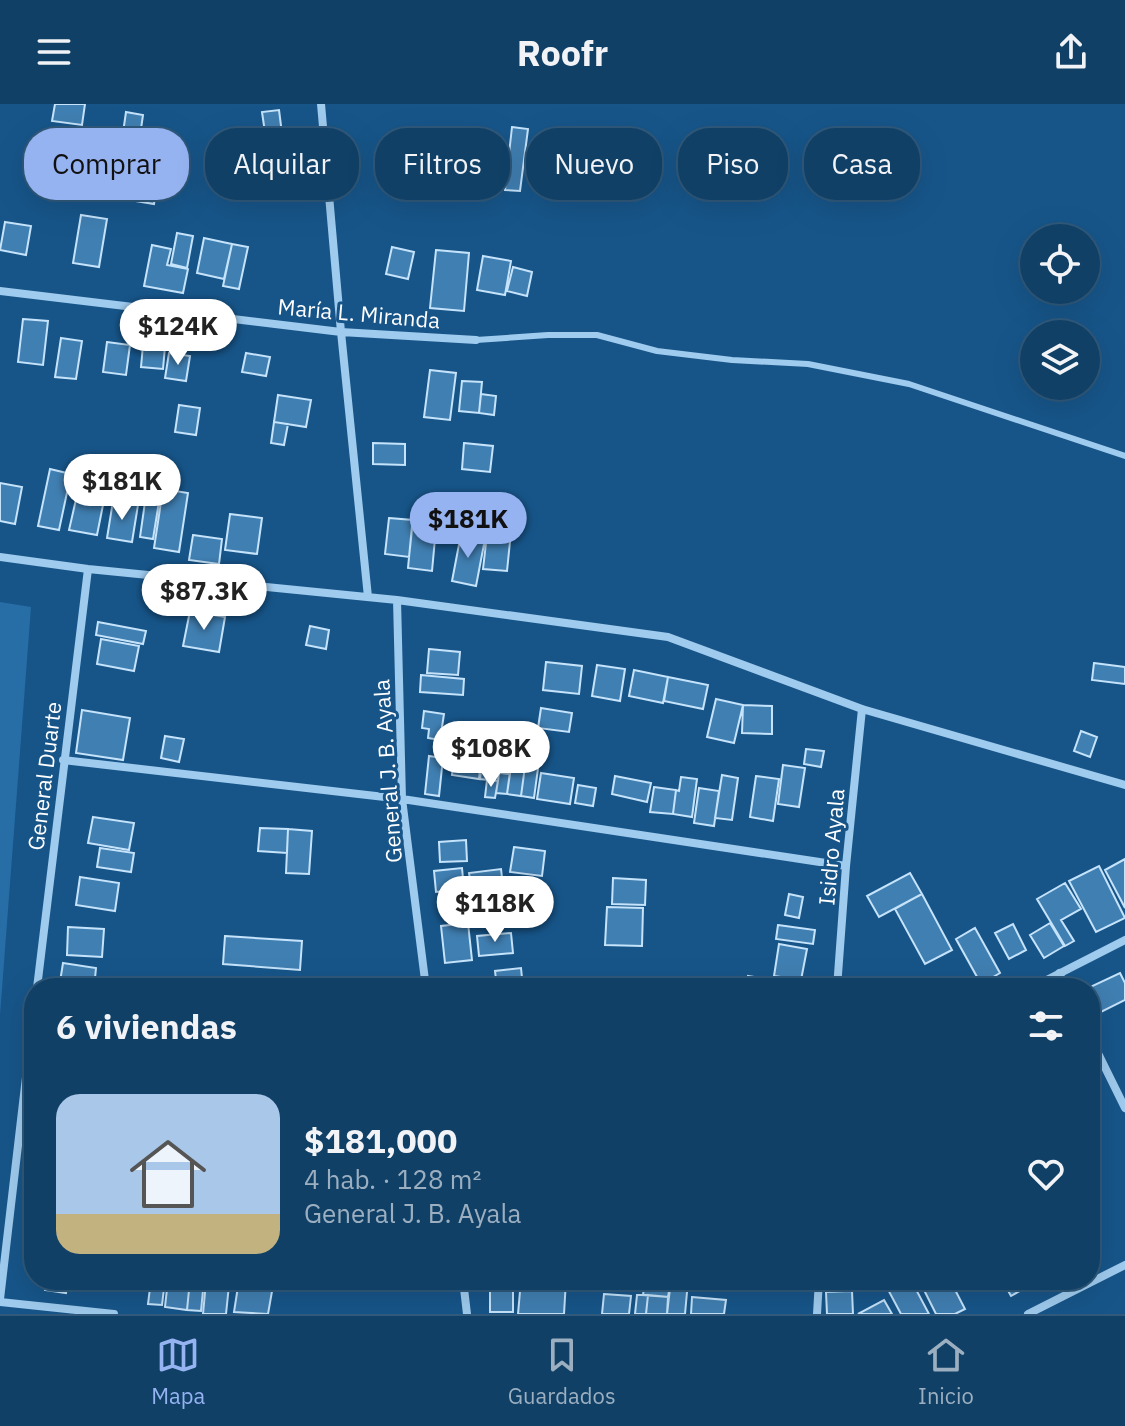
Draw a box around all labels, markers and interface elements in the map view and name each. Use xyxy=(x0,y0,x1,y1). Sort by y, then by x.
text: Roofr xyxy=(517,29,608,76)
icon: menu xyxy=(32,30,76,74)
icon: share xyxy=(1049,30,1093,74)
chip: Comprar xyxy=(24,128,189,200)
chip: Alquilar xyxy=(205,128,359,200)
chip: Filtros xyxy=(375,128,510,200)
chip: Nuevo xyxy=(526,128,662,200)
chip: Piso xyxy=(678,128,788,200)
chip: Casa xyxy=(804,128,920,200)
map controls xyxy=(1020,224,1100,400)
button: locate xyxy=(1020,224,1100,304)
street label: María L. Miranda xyxy=(277,291,442,335)
pin: $124K xyxy=(122,299,234,367)
text: $124K xyxy=(138,308,218,342)
button: layers xyxy=(1020,320,1100,400)
pin: $181K xyxy=(66,454,178,522)
text: $181K xyxy=(82,463,162,497)
pin: $181K xyxy=(412,492,524,560)
text: $181K xyxy=(428,501,508,535)
pin: $87.3K xyxy=(139,564,269,632)
text: $87.3K xyxy=(160,573,248,607)
street label: General J. B. Ayala xyxy=(366,678,408,864)
street label: General Duarte xyxy=(20,700,68,852)
pin: $108K xyxy=(435,721,547,789)
text: $108K xyxy=(451,730,531,764)
street label: Isidro Ayala xyxy=(811,787,851,907)
pin: $118K xyxy=(439,876,551,944)
text: $118K xyxy=(455,885,535,919)
text: 6 viviendas xyxy=(56,1004,237,1048)
icon: filters xyxy=(1024,1004,1068,1048)
text: $181,000 xyxy=(304,1118,457,1162)
icon: home xyxy=(120,1126,216,1222)
icon: heart xyxy=(1024,1152,1068,1196)
text: 4 hab. · 128 m² xyxy=(304,1162,481,1196)
text: General J. B. Ayala xyxy=(304,1196,521,1230)
tab: Mapa xyxy=(151,1333,205,1410)
tab: Guardados xyxy=(508,1333,616,1410)
tab: Inicio xyxy=(918,1333,974,1410)

